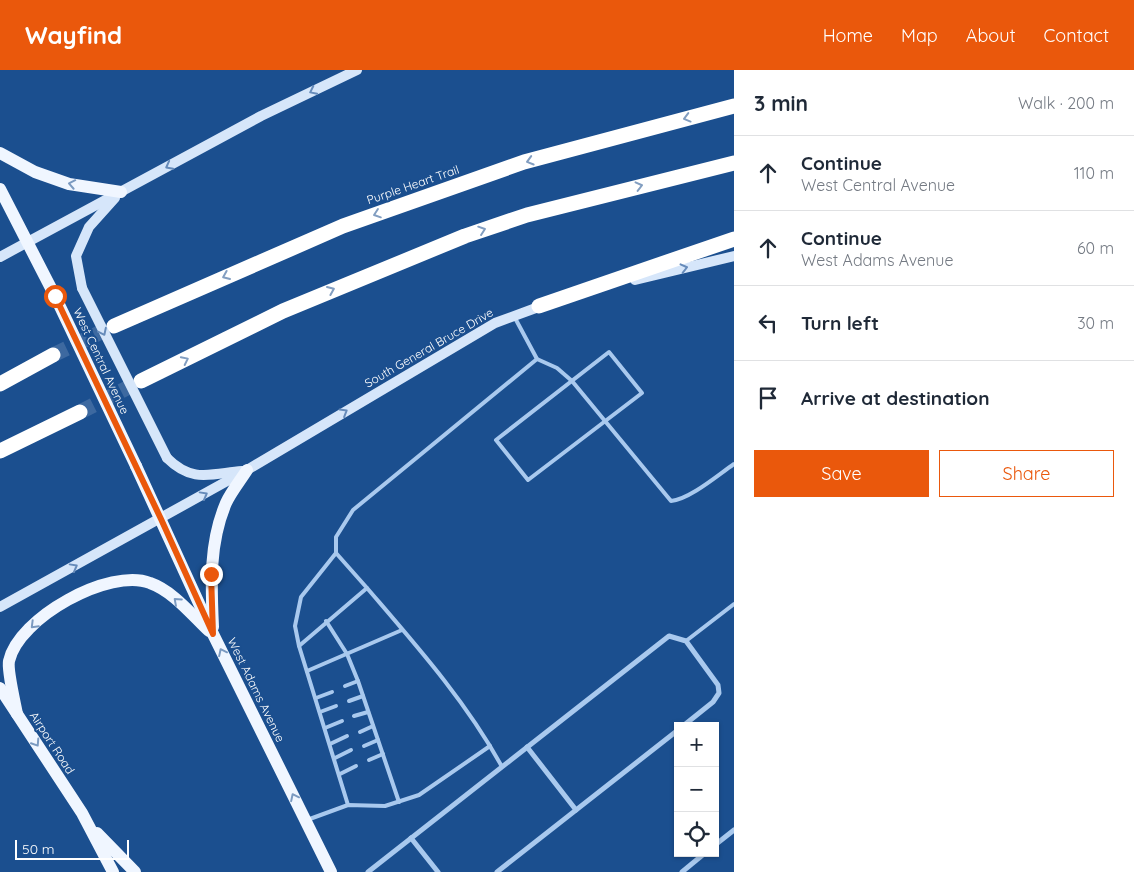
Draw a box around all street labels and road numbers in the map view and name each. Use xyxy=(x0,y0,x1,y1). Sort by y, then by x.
street label: Purple Heart Trail xyxy=(365,162,461,207)
street label: South General Bruce Drive xyxy=(362,304,496,391)
street label: West Central Avenue xyxy=(70,305,133,417)
street label: West Adams Avenue xyxy=(225,635,288,745)
street label: Airport Road xyxy=(27,709,78,777)

